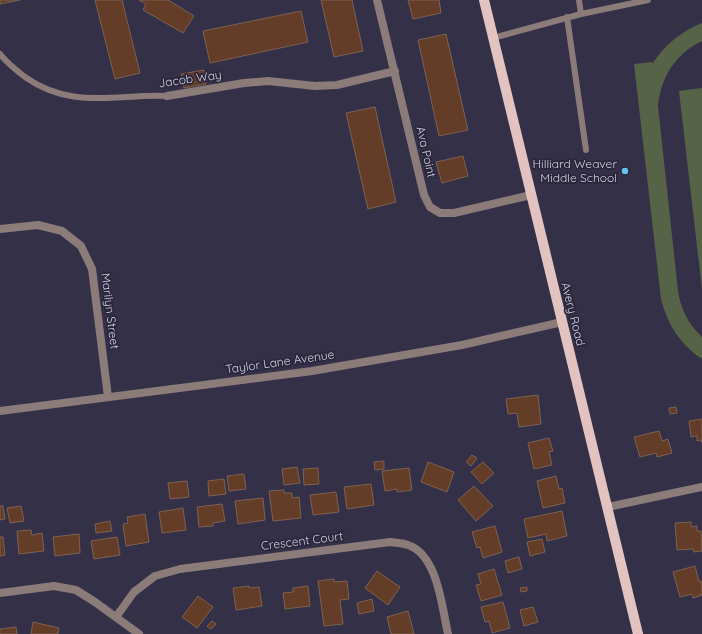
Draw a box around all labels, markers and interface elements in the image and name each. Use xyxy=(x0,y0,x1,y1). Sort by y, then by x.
street label: Jacob Way xyxy=(157,67,223,90)
street label: Ava Point xyxy=(413,125,440,179)
place label: Hilliard Weaver Middle School xyxy=(532,156,617,185)
marker: Hilliard Weaver Middle School xyxy=(620,166,630,176)
street label: Marilyn Street xyxy=(98,272,123,350)
street label: Avery Road xyxy=(558,281,589,347)
street label: Taylor Lane Avenue xyxy=(225,346,335,377)
street label: Crescent Court xyxy=(260,528,344,553)

